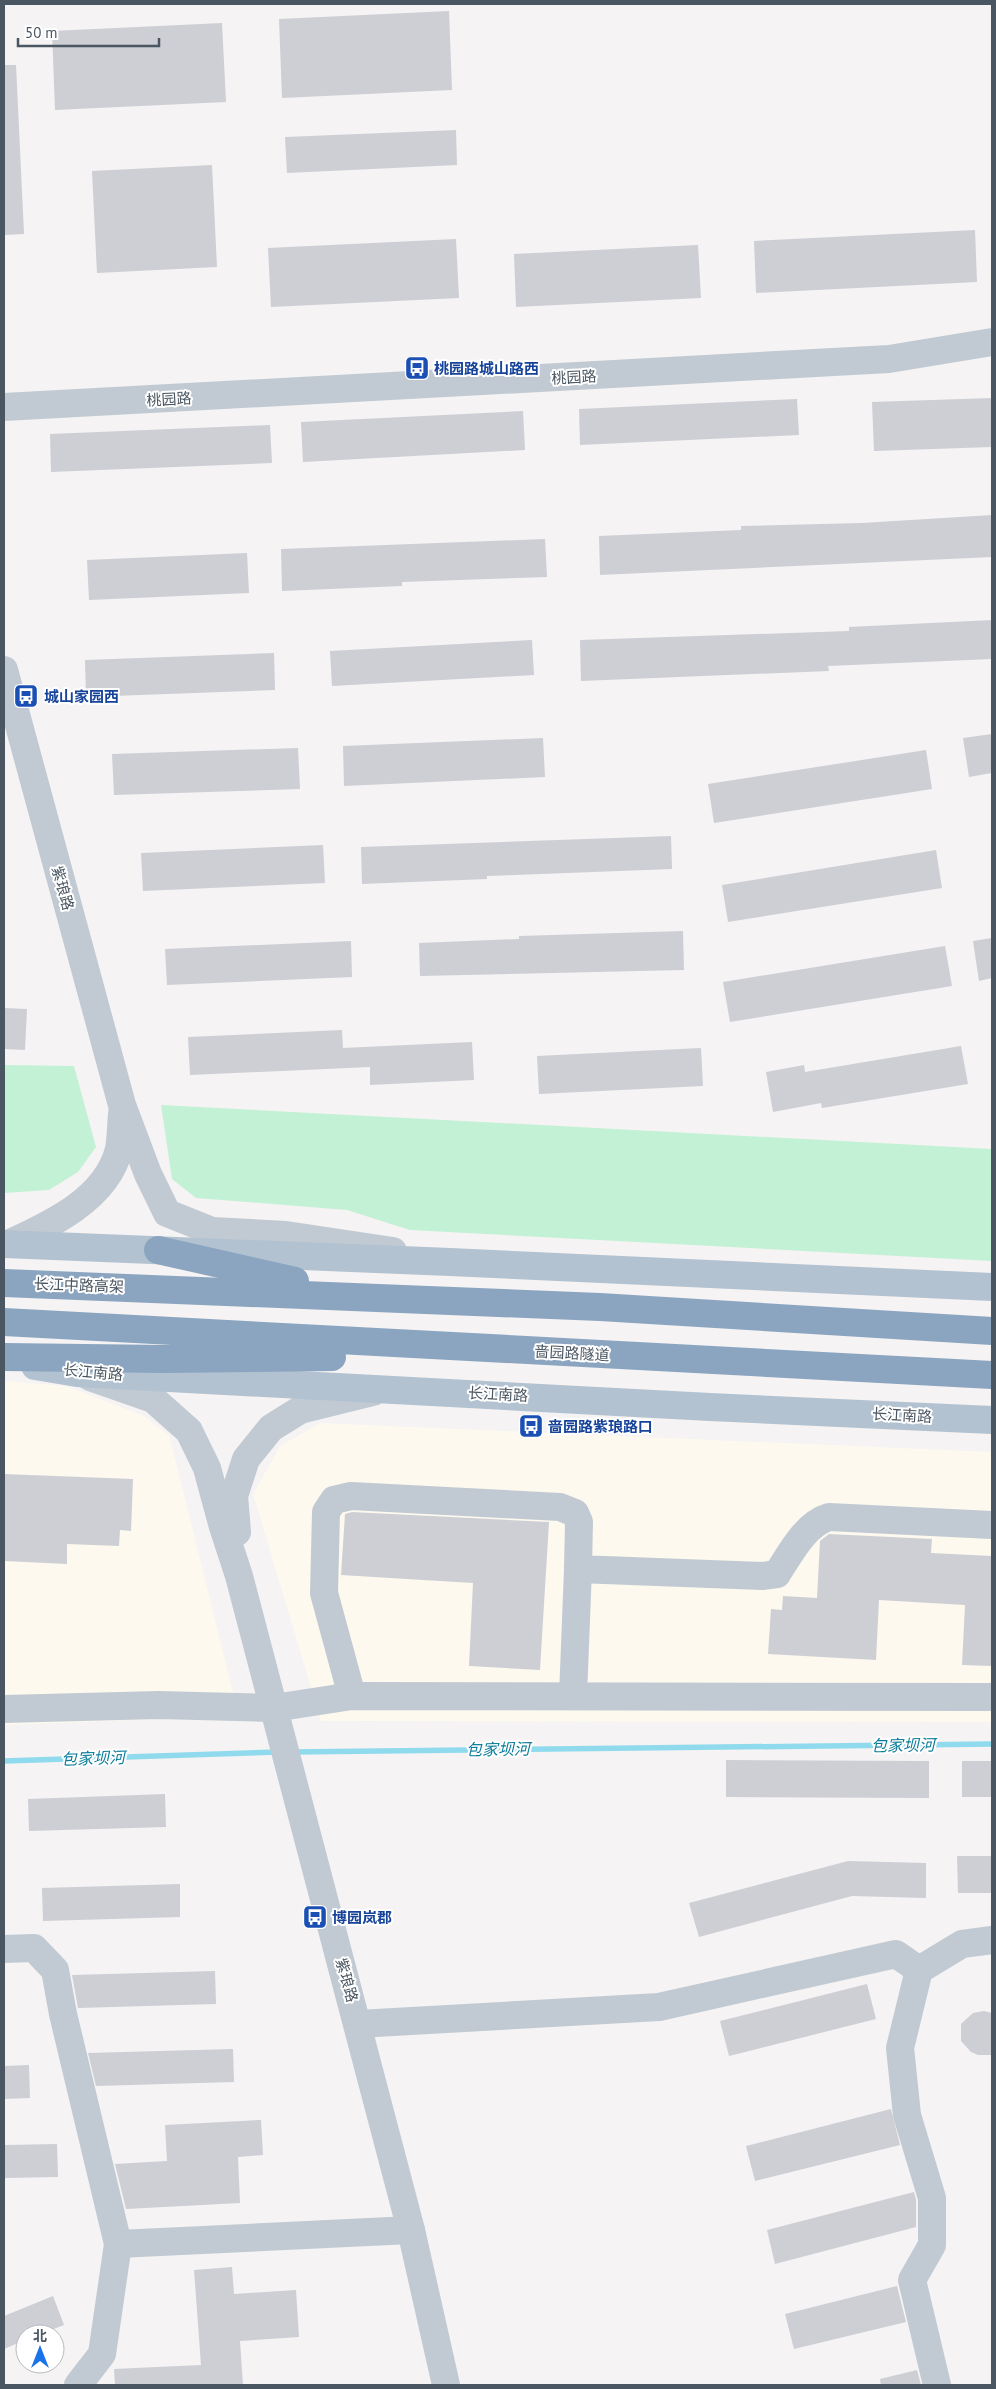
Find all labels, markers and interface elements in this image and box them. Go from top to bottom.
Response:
scale bar [18,15,159,47]
text: 50 m [25,23,58,42]
bus stop icon: 桃园路城山路西 [404,355,430,381]
place label: 桃园路城山路西 [434,359,539,378]
street label: 桃园路 [551,366,597,388]
street label: 桃园路 [146,388,192,410]
bus stop icon: 城山家园西 [13,683,39,709]
place label: 城山家园西 [44,687,119,706]
street label: 紫琅路 [48,864,78,912]
street label: 长江中路高架 [34,1274,124,1296]
street label: 啬园路隧道 [534,1342,610,1364]
street label: 长江南路 [62,1360,124,1384]
street label: 长江南路 [468,1383,528,1405]
street label: 长江南路 [872,1404,932,1426]
bus stop icon: 啬园路紫琅路口 [518,1413,544,1439]
place label: 啬园路紫琅路口 [548,1417,653,1436]
water label: 包家坝河 [871,1734,938,1756]
water label: 包家坝河 [466,1738,533,1760]
water label: 包家坝河 [61,1747,128,1769]
bus stop icon: 博园岚郡 [302,1904,328,1930]
place label: 博园岚郡 [332,1908,392,1927]
street label: 紫琅路 [332,1956,362,2004]
north arrow [15,2324,65,2374]
text: 北 [33,2327,47,2345]

